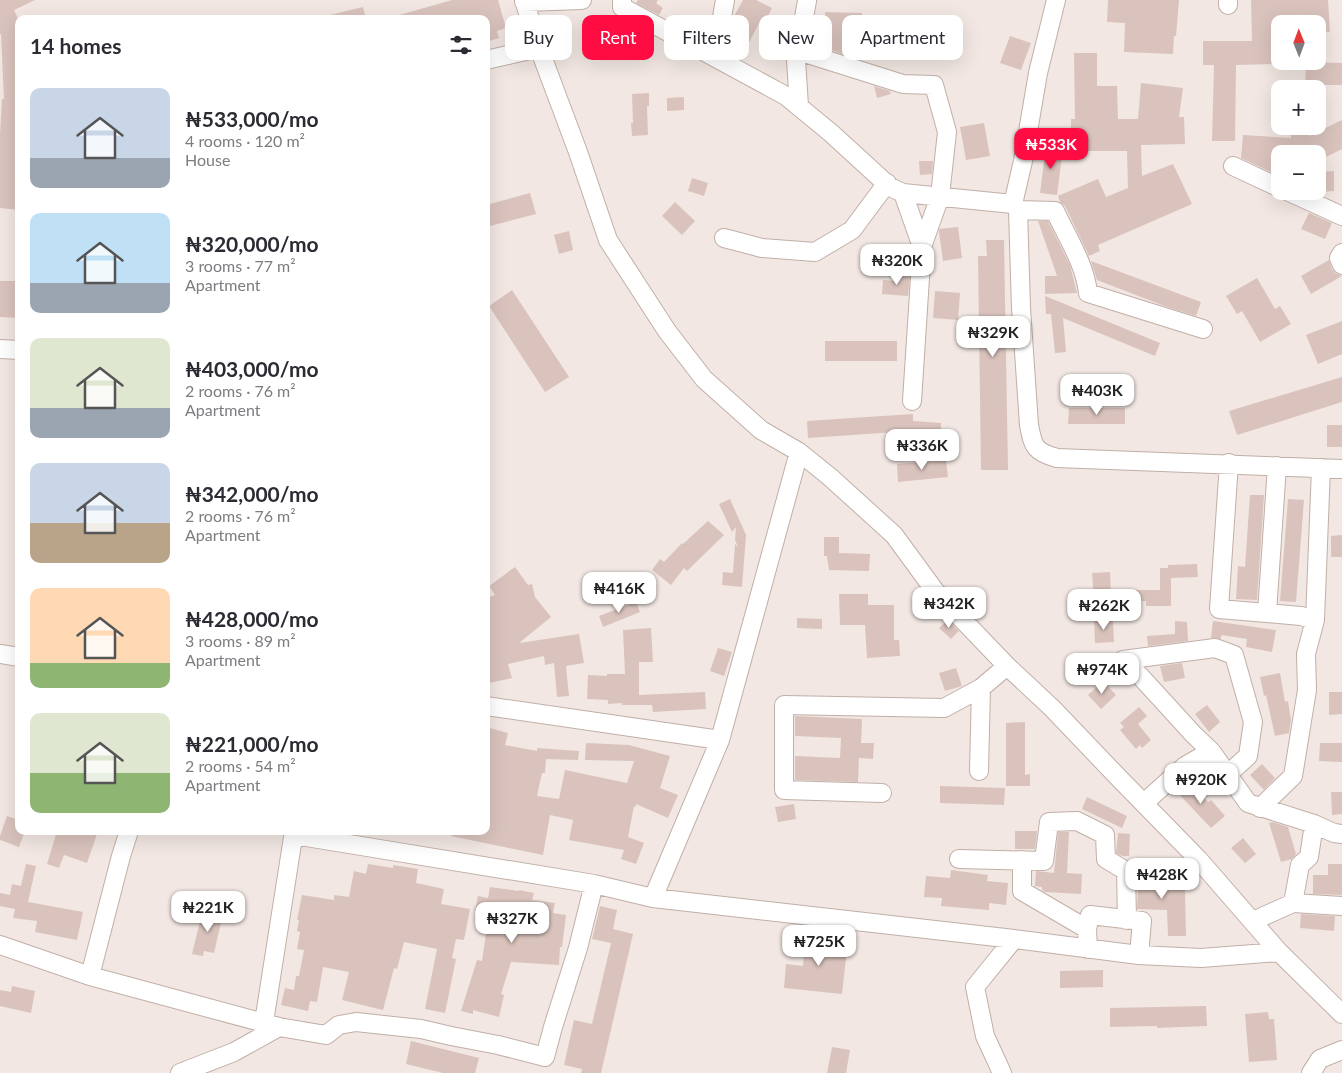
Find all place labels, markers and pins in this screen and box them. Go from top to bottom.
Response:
pin: ₦533K [1016,128,1086,170]
pin: ₦320K [862,244,932,286]
pin: ₦329K [958,316,1028,358]
pin: ₦403K [1062,374,1132,416]
pin: ₦336K [887,428,957,471]
pin: ₦416K [584,572,654,614]
pin: ₦342K [914,586,984,629]
pin: ₦262K [1069,588,1139,631]
pin: ₦974K [1067,652,1137,695]
pin: ₦920K [1166,762,1236,805]
pin: ₦428K [1127,858,1197,900]
pin: ₦221K [173,890,243,933]
pin: ₦327K [477,902,547,944]
pin: ₦725K [784,924,854,967]

